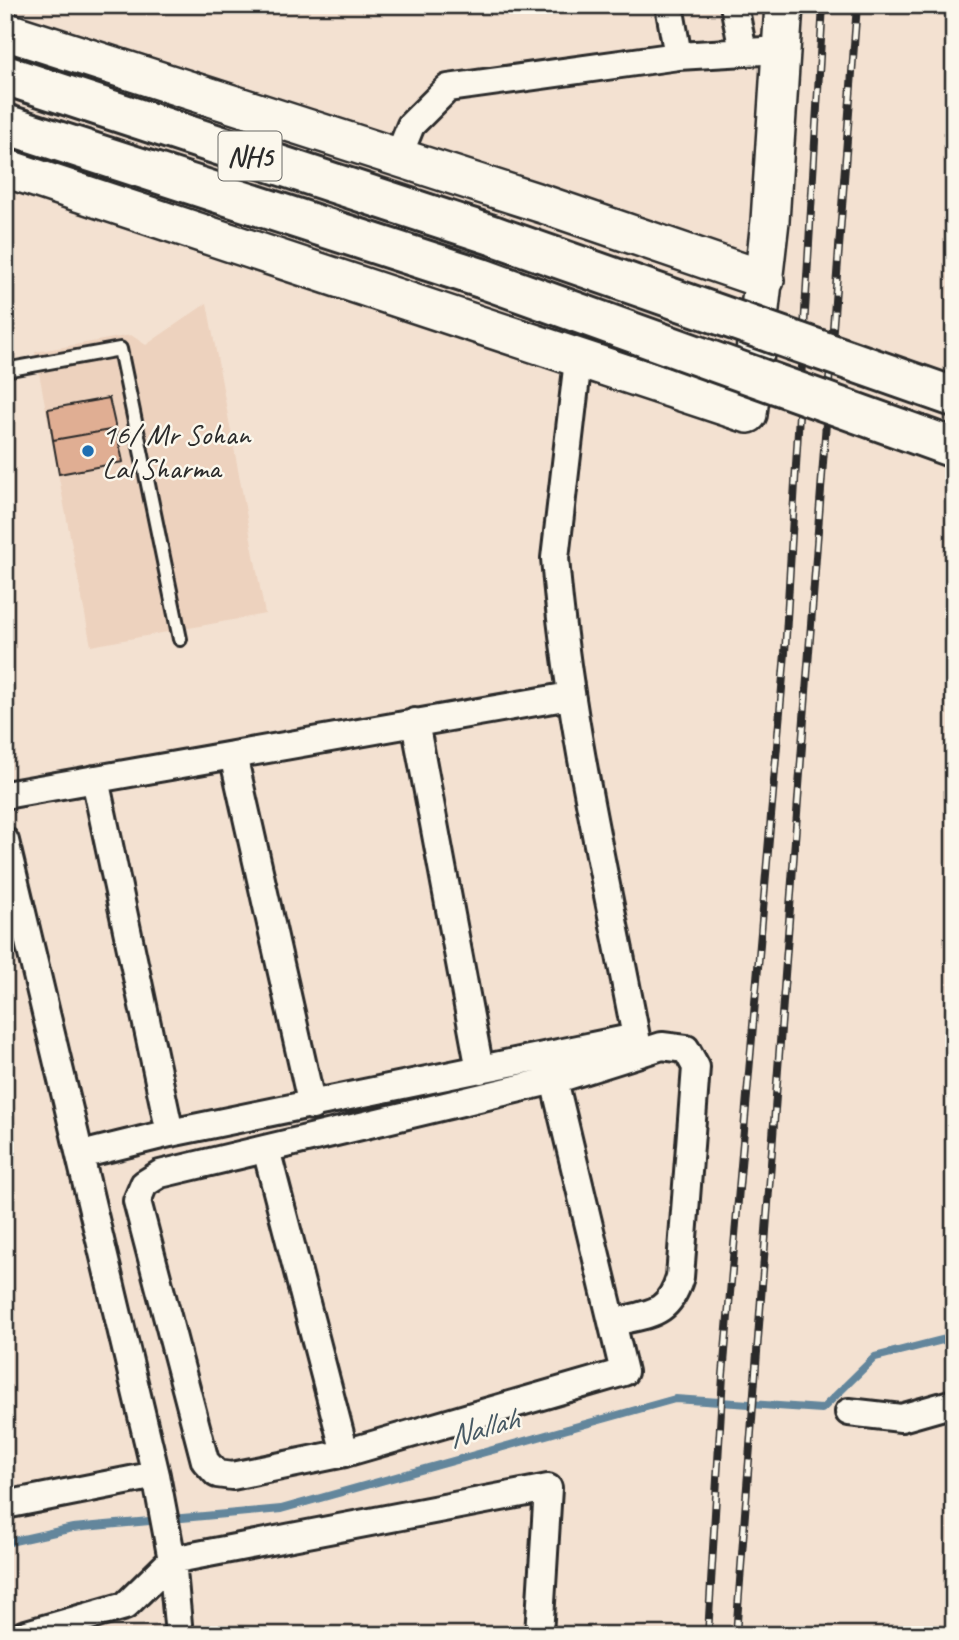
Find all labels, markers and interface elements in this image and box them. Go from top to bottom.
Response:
road number: NH5 [218,132,282,180]
place label: 16/ Mr Sohan Lal Sharma [102,415,252,487]
marker: 16/ Mr Sohan Lal Sharma [80,443,96,459]
water label: Nallah [443,1397,525,1457]

